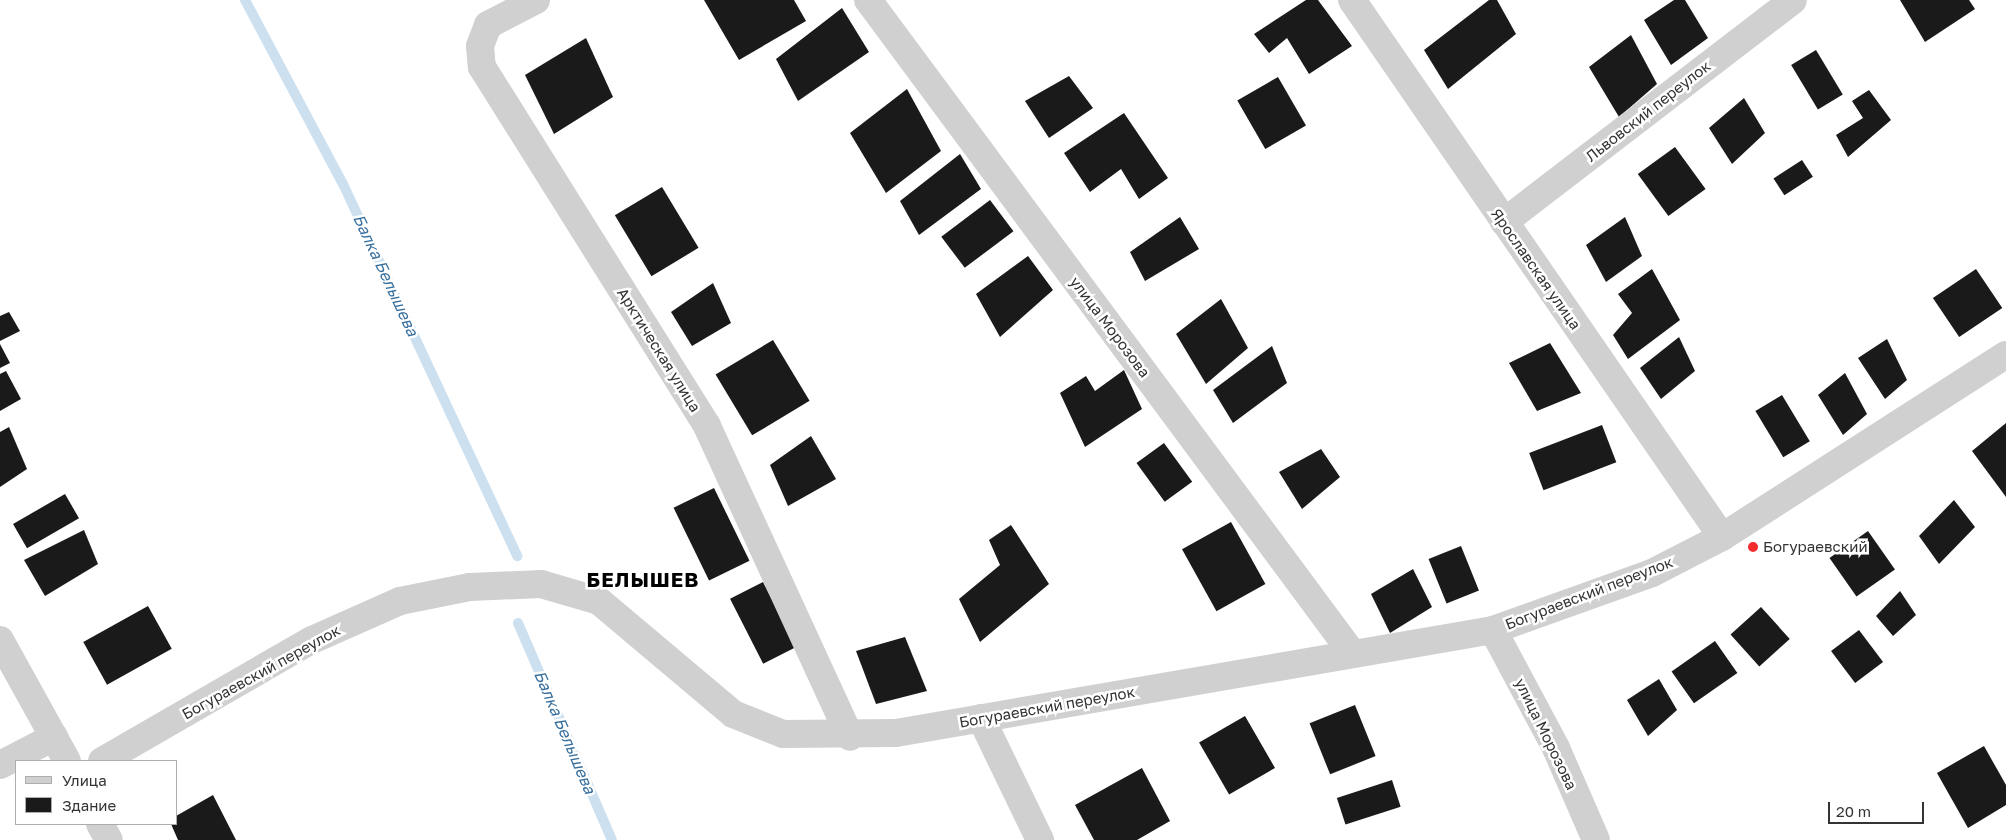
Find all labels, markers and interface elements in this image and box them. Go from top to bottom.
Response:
street label: Львовский переулок [1582,57,1714,165]
street label: Ярославская улица [1487,205,1585,333]
water label: Балка Белышева [349,211,423,339]
street label: улица Морозова [1066,273,1154,381]
street label: Арктическая улица [614,285,704,415]
place label: Богураевский [1763,538,1868,556]
marker: Богураевский [1747,541,1759,553]
street label: Богураевский переулок [1503,553,1675,633]
district label: БЕЛЫШЕВ [586,567,700,591]
street label: Богураевский переулок [179,621,343,723]
water label: Балка Белышева [530,667,600,797]
street label: улица Морозова [1511,675,1581,793]
street label: Богураевский переулок [958,683,1136,731]
legend [15,760,178,825]
text: Улица [62,771,107,789]
scale bar [1831,792,1927,824]
text: Здание [62,796,116,814]
text: 20 m [1836,802,1871,820]

